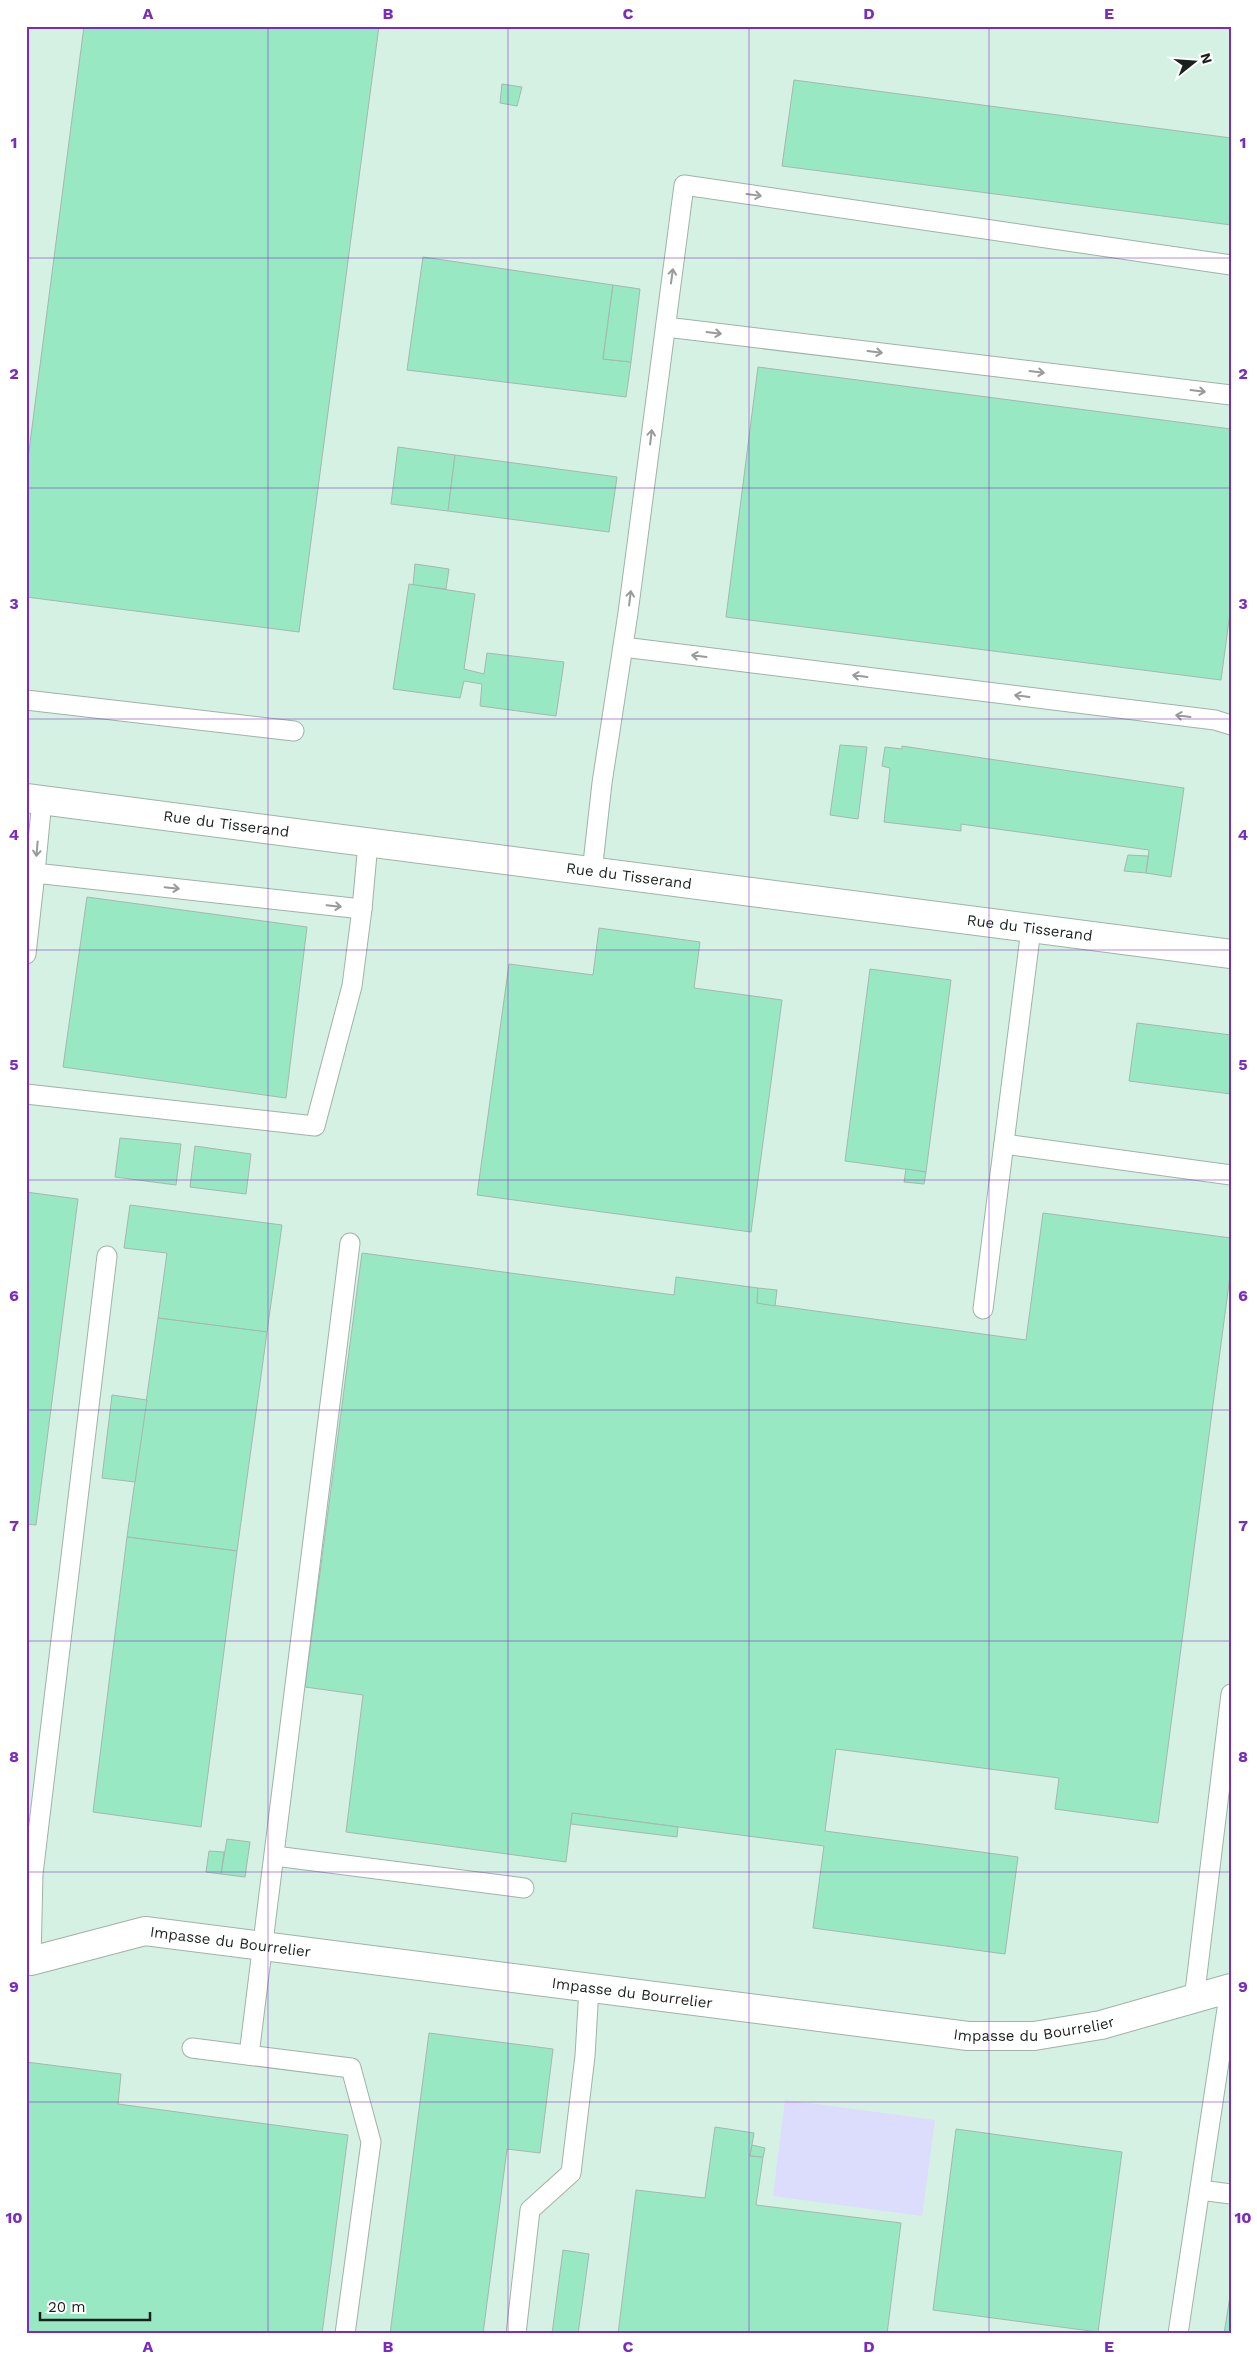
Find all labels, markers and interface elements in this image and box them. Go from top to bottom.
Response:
text: A [143,4,154,23]
text: B [383,4,394,23]
text: C [623,4,634,23]
text: D [863,4,875,23]
text: E [1104,4,1114,23]
north arrow [1170,38,1220,88]
text: N [1197,51,1216,65]
text: 1 [11,133,17,152]
text: 1 [1240,133,1246,152]
one-way arrow [746,190,762,200]
one-way arrow [667,268,677,284]
one-way arrow [706,328,722,338]
one-way arrow [867,347,883,357]
text: 2 [9,364,19,383]
text: 2 [1238,364,1248,383]
one-way arrow [1028,367,1044,377]
one-way arrow [1190,386,1206,396]
one-way arrow [646,430,656,446]
one-way arrow [625,591,635,607]
text: 3 [9,594,19,613]
text: 3 [1238,594,1248,613]
one-way arrow [692,651,708,661]
one-way arrow [853,671,869,681]
one-way arrow [1014,691,1030,701]
one-way arrow [1175,711,1191,721]
street label: Rue du Tisserand [162,807,290,841]
text: 4 [9,825,19,844]
text: 4 [1238,825,1248,844]
one-way arrow [32,841,42,857]
street label: Rue du Tisserand [565,859,693,893]
one-way arrow [164,883,180,893]
one-way arrow [326,901,342,911]
street label: Rue du Tisserand [966,911,1094,945]
text: 5 [9,1055,19,1074]
text: 5 [1238,1055,1248,1074]
text: 6 [9,1286,19,1305]
text: 6 [1238,1286,1248,1305]
text: 7 [9,1516,19,1535]
text: 7 [1238,1516,1248,1535]
text: 8 [9,1747,19,1766]
text: 8 [1238,1747,1248,1766]
street label: Impasse du Bourrelier [149,1923,312,1961]
street label: Impasse du Bourrelier [551,1974,714,2012]
text: 9 [9,1977,19,1996]
text: 9 [1238,1977,1248,1996]
street label: Impasse du Bourrelier [952,2013,1117,2045]
text: 10 [5,2208,23,2227]
text: 10 [1234,2208,1252,2227]
scale bar [40,2290,150,2322]
text: 20 m [48,2298,86,2316]
text: A [143,2337,154,2356]
text: B [383,2337,394,2356]
text: C [623,2337,634,2356]
text: D [863,2337,875,2356]
text: E [1104,2337,1114,2356]

